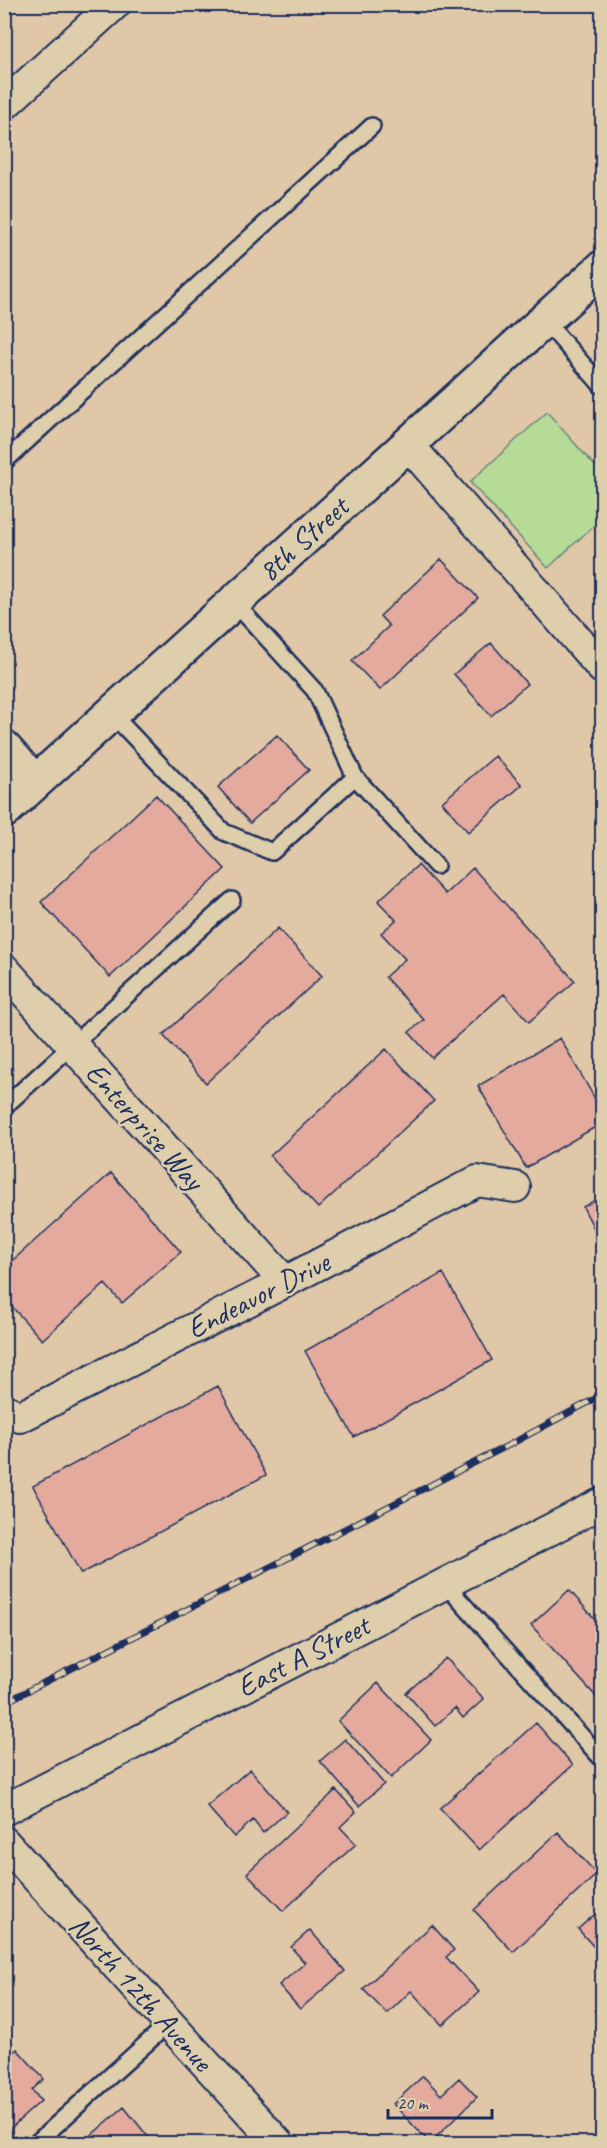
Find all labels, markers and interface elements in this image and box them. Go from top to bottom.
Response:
street label: 8th Street [250,486,359,590]
street label: Enterprise Way [78,1054,214,1200]
street label: Endeavor Drive [180,1242,338,1347]
street label: East A Street [230,1605,378,1705]
street label: North 12th Avenue [61,1907,223,2081]
scale bar [388,2082,492,2120]
text: 20 m [397,2092,430,2114]

